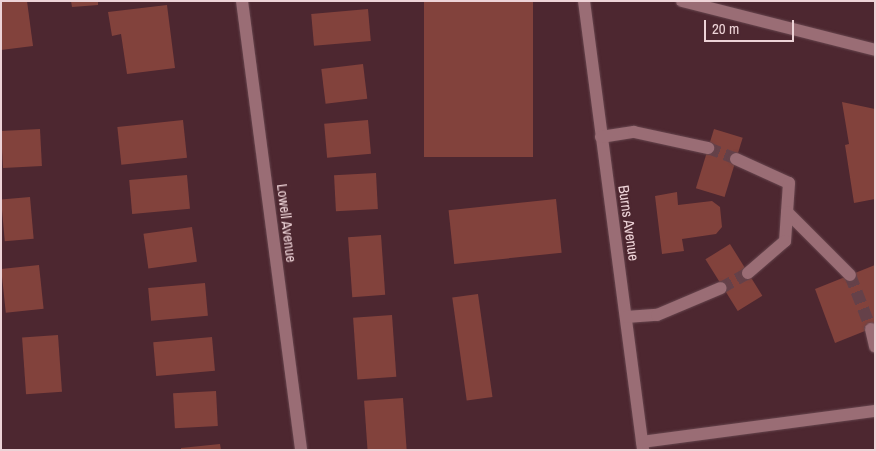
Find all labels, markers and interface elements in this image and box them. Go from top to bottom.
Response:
scale bar [706,10,796,42]
text: 20 m [712,18,739,39]
street label: Lowell Avenue [273,182,301,264]
street label: Burns Avenue [615,184,643,262]

